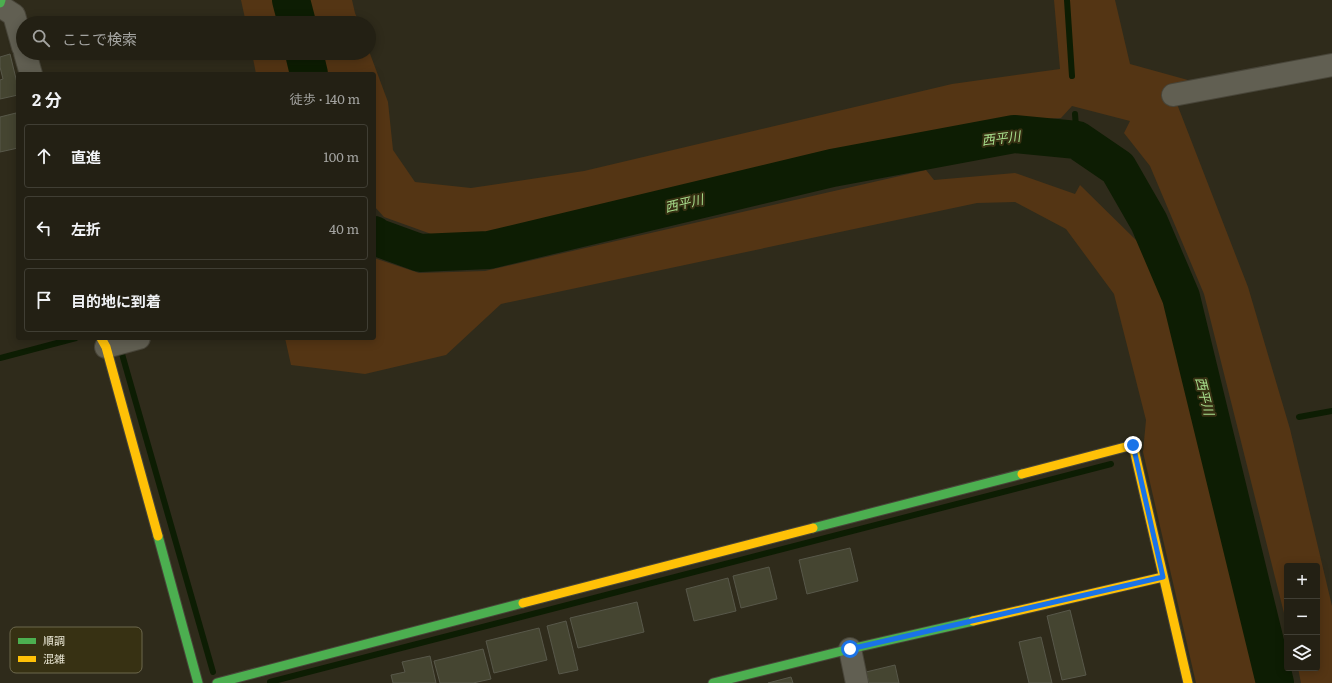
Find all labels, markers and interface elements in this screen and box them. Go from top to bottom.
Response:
search box [16,16,376,60]
icon: search [30,27,52,49]
text: ここで検索 [62,27,137,50]
text: 2 分 [32,86,62,111]
text: 徒歩 · 140 m [290,89,360,108]
water label: 西平川 [980,125,1023,149]
icon: ahead [33,145,55,167]
text: 直進 [71,145,101,168]
text: 100 m [323,147,359,166]
water label: 西平川 [663,188,707,216]
icon: left [33,217,55,239]
text: 左折 [71,217,101,240]
text: 40 m [329,219,359,238]
icon: arrive [33,289,55,311]
text: 目的地に到着 [71,289,161,312]
water label: 西平川 [1192,375,1220,419]
route end [1124,436,1142,454]
map controls [1284,563,1320,671]
button: + [1284,563,1320,599]
button: − [1284,599,1320,635]
legend [10,627,142,673]
text: 順調 [43,632,65,648]
button: layers [1284,635,1320,671]
route start [841,640,859,658]
text: 混雑 [43,650,65,666]

